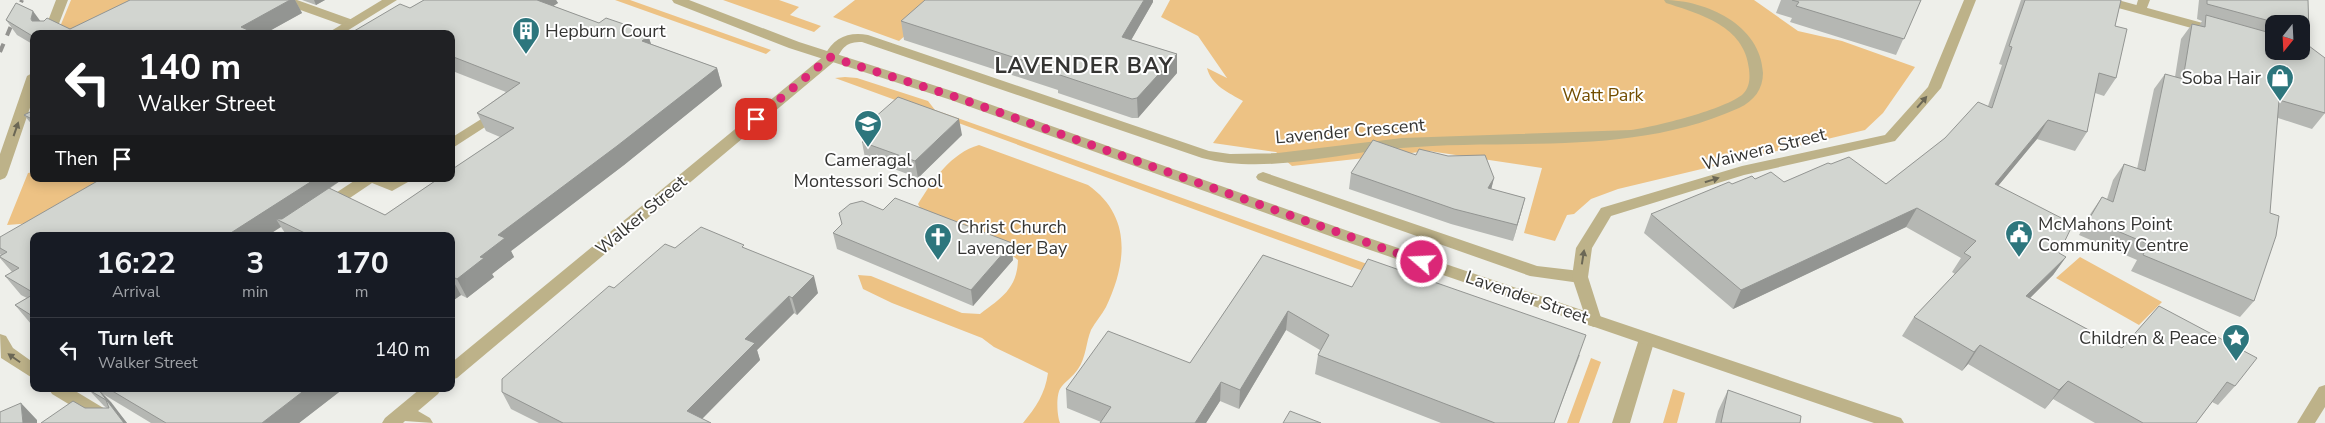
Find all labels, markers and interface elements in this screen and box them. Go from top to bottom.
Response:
north arrow [2265,15,2310,60]
map controls [2265,15,2310,60]
building icon: Hepburn Court [511,16,541,55]
place label: Hepburn Court [545,19,666,43]
text: 140 m [138,44,241,91]
icon: left [55,50,120,115]
district label: LAVENDER BAY [995,51,1174,81]
shop icon: Soba Hair [2265,63,2295,102]
place label: Soba Hair [2181,66,2262,90]
park label: Watt Park [1562,83,1645,107]
text: Walker Street [138,89,275,119]
one-way arrow [1916,95,1927,108]
pin [735,98,777,140]
icon: arrive [742,105,770,133]
school or university icon: Cameragal Montessori School [853,109,883,148]
street label: Lavender Crescent [1274,112,1427,150]
one-way arrow [13,121,20,136]
street label: Waiwera Street [1700,122,1829,176]
icon: arrive [108,145,136,173]
text: Then [55,146,98,172]
place label: Cameragal Montessori School [794,148,943,193]
street label: Walker Street [590,169,692,260]
one-way arrow [1705,176,1720,184]
place label: McMahons Point Community Centre [2038,212,2189,257]
place label: Christ Church Lavender Bay [957,215,1068,260]
public building icon: McMahons Point Community Centre [2004,219,2034,258]
church icon: Christ Church Lavender Bay [923,222,953,261]
position arrow [1395,235,1447,287]
text: 16:22 [96,243,176,284]
text: 3 [246,243,264,284]
text: 170 [335,243,389,284]
one-way arrow [1579,249,1587,265]
street label: Lavender Street [1462,265,1592,329]
text: Arrival [112,281,160,303]
text: min [242,281,268,303]
text: m [355,281,369,303]
place icon: Children & Peace [2221,323,2251,362]
text: Turn left [98,326,173,352]
place label: Children & Peace [2079,326,2217,350]
icon: left [55,336,83,364]
text: 140 m [375,337,430,363]
text: Walker Street [98,352,198,374]
one-way arrow [8,353,21,363]

